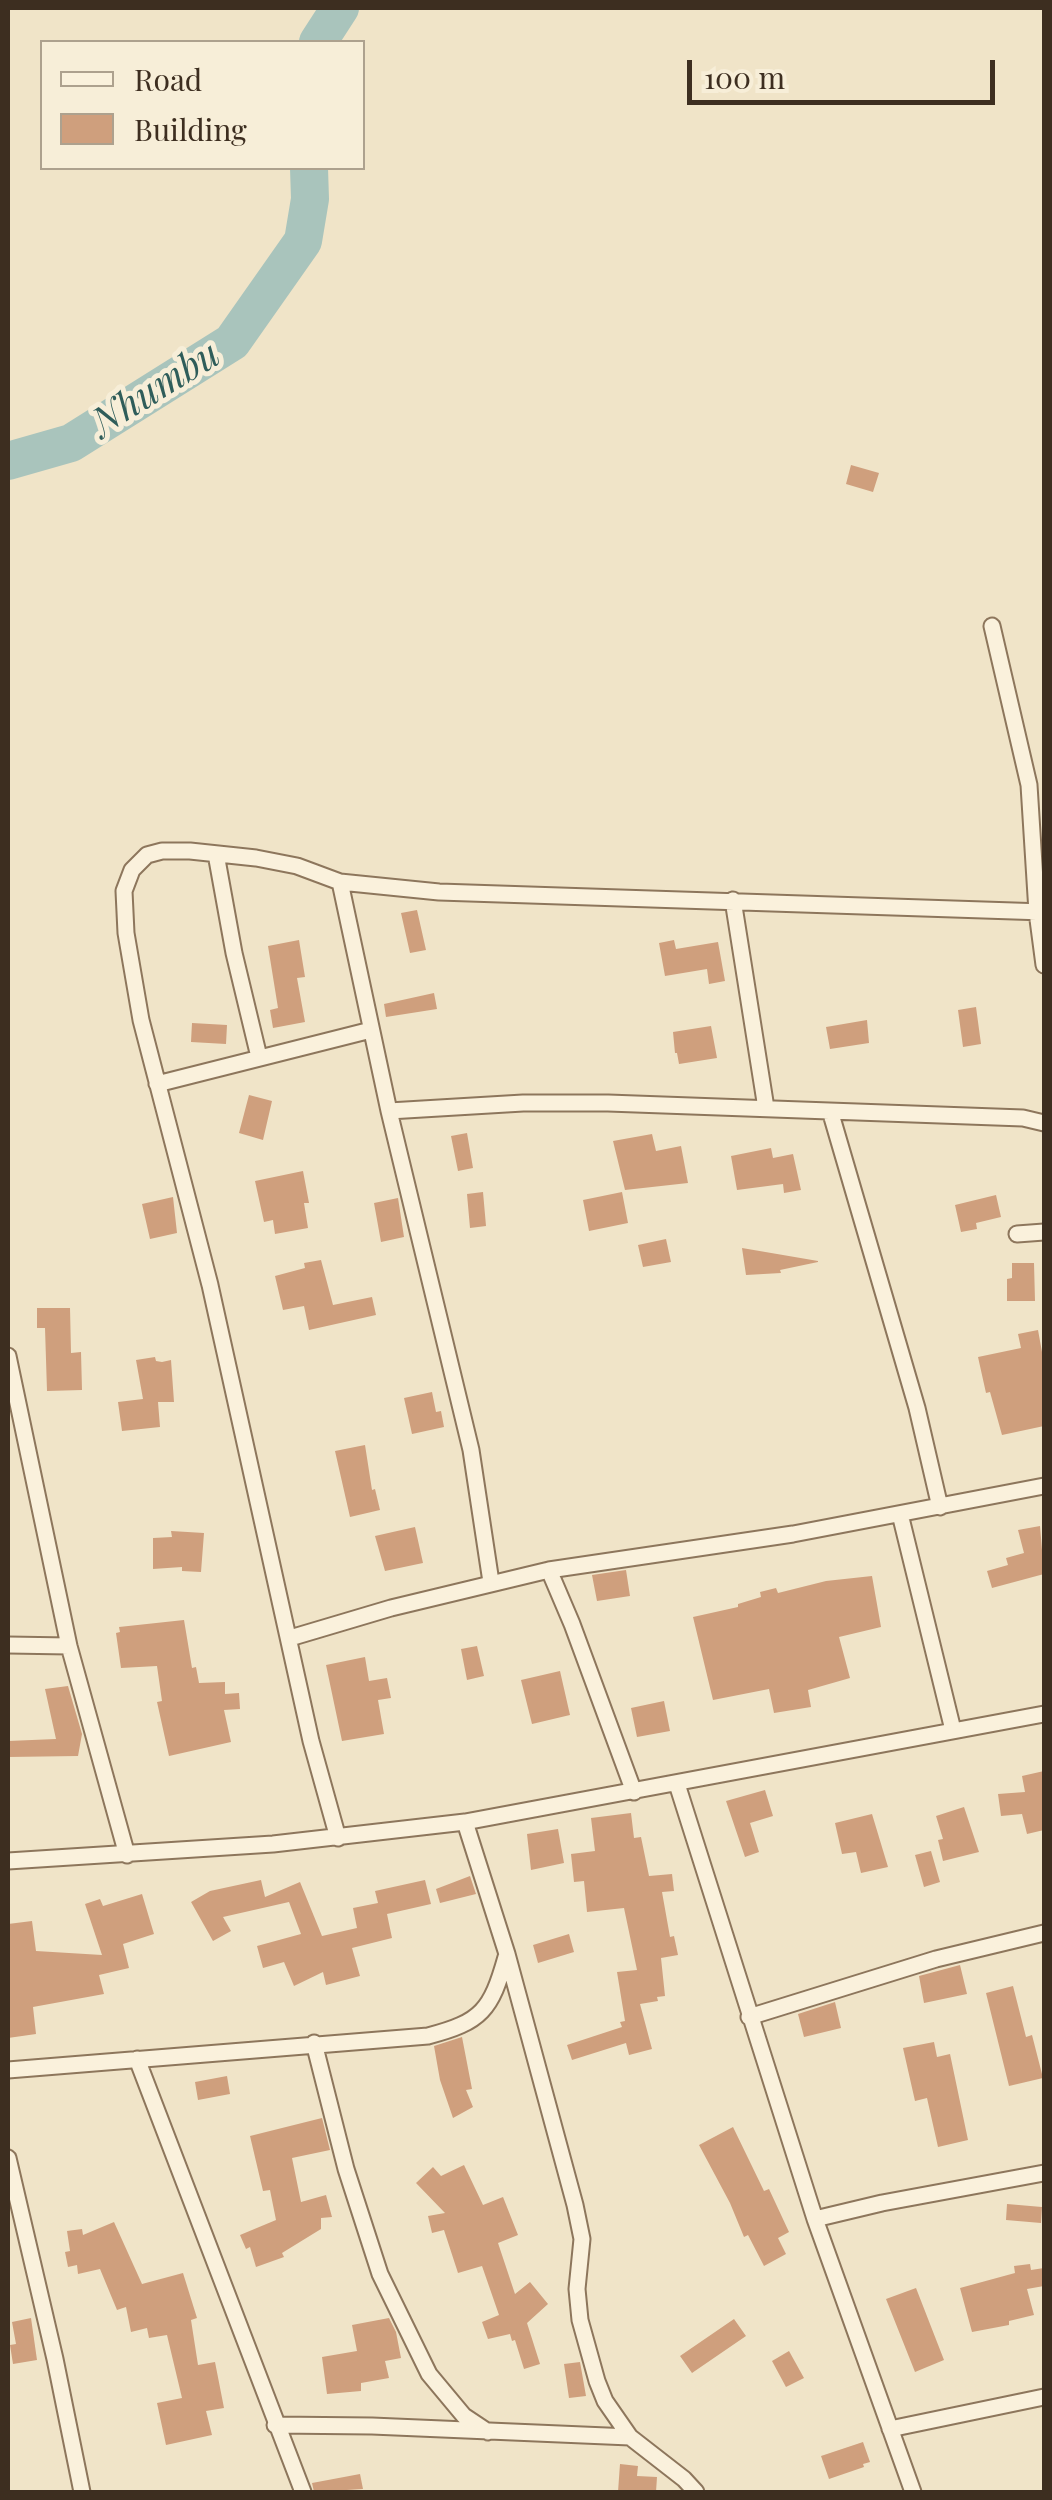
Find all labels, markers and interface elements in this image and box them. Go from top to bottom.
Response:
legend [40,40,365,170]
scale bar [692,40,1000,102]
text: 100 m [704,57,785,97]
text: Road [134,59,202,99]
text: Building [134,109,247,149]
water label: Nhumbu [83,332,229,446]

